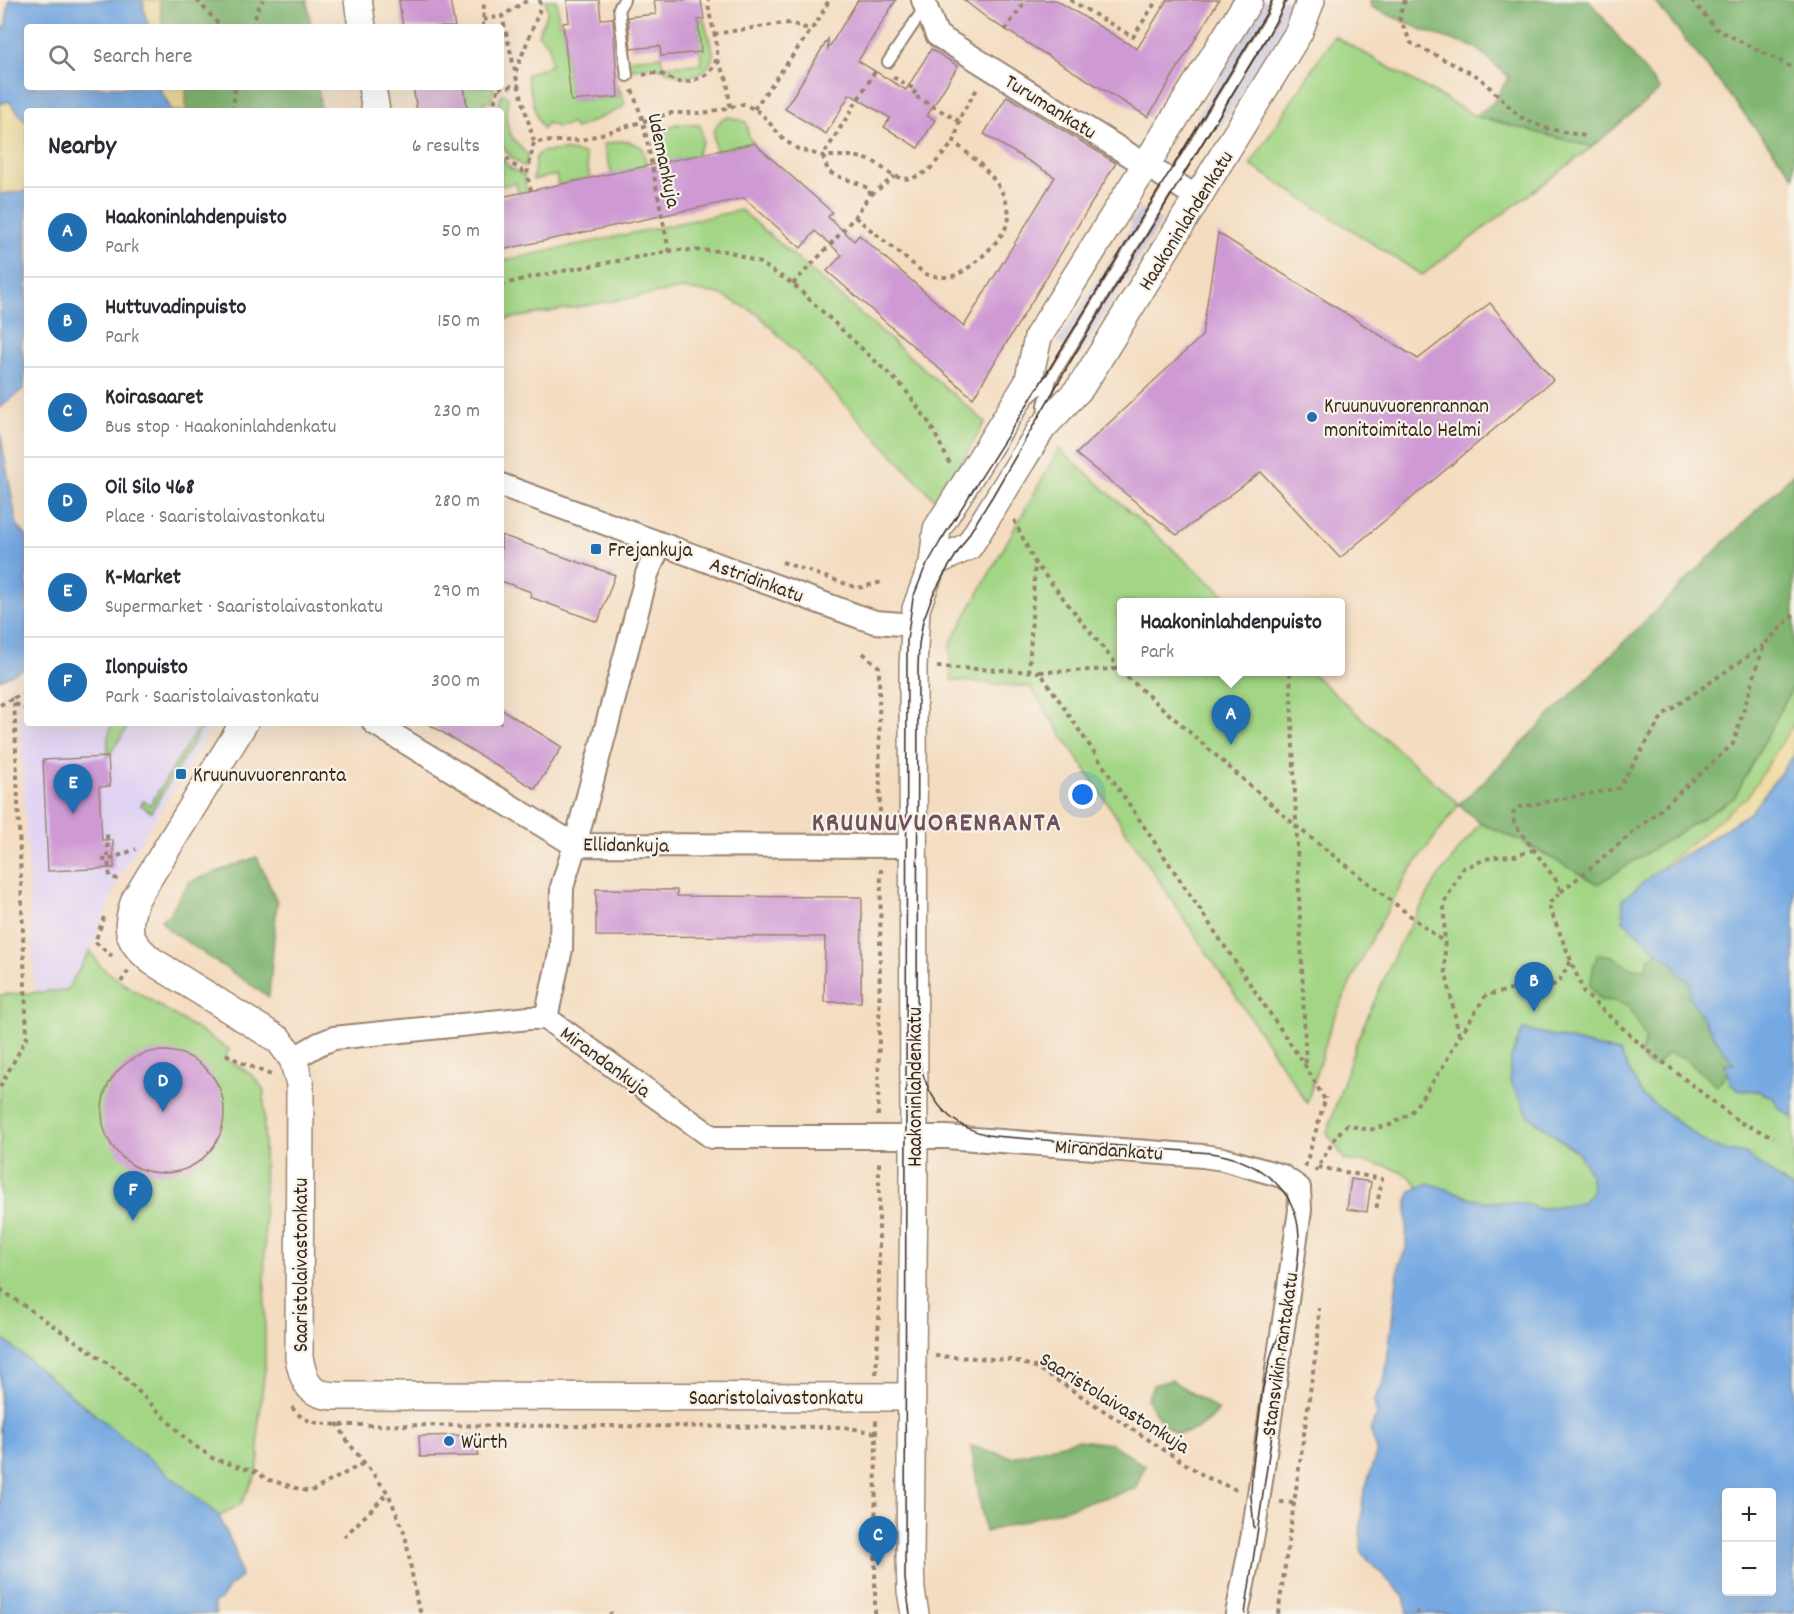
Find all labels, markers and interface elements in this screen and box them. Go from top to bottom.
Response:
search box [24,24,504,90]
icon: search [45,41,78,74]
text: Search here [93,42,192,73]
street label: Turumankatu [998,68,1101,149]
street label: Udemankuja [637,110,687,212]
text: Nearby [48,129,116,166]
text: 6 results [412,133,480,161]
street label: Haakoninlahdenkatu [1132,146,1243,297]
text: Haakoninlahdenpuisto [105,203,287,234]
text: A [62,218,73,246]
text: 50 m [442,218,480,246]
text: Park [105,234,139,262]
text: Huttuvadinpuisto [105,293,246,324]
text: B [63,308,72,336]
text: 150 m [437,308,480,336]
text: Park [105,324,139,352]
text: Koirasaaret [105,383,203,414]
place label: Kruunuvuorenrannan monitoimitalo Helmi [1324,393,1489,447]
text: C [63,398,72,426]
text: 230 m [433,398,480,426]
marker: Kruunuvuorenrannan monitoimitalo Helmi [1305,410,1319,424]
text: Bus stop · Haakoninlahdenkatu [105,414,336,442]
text: Oil Silo 468 [105,473,194,504]
text: D [62,488,73,516]
text: 280 m [434,488,480,516]
text: Place · Saaristolaivastonkatu [105,504,325,532]
place label: Frejankuja [608,537,694,567]
marker: Frejankuja [589,542,603,556]
street label: Astridinkatu [705,551,807,613]
text: K-Market [105,563,181,594]
text: E [63,578,72,606]
text: 290 m [433,578,480,606]
text: Supermarket · Saaristolaivastonkatu [105,594,383,622]
popup [1117,598,1345,676]
text: Haakoninlahdenpuisto [1140,608,1322,639]
text: Park [1140,639,1174,667]
text: Ilonpuisto [105,653,188,684]
text: F [63,668,72,696]
text: 300 m [431,668,480,696]
text: Park · Saaristolaivastonkatu [105,684,319,712]
pin: A [1212,696,1250,745]
place label: Kruunuvuorenranta [193,762,347,792]
pin: E [54,764,92,814]
marker: Kruunuvuorenranta [174,767,188,781]
your location [1068,780,1097,809]
district label: KRUUNUVUORENRANTA [812,805,1062,844]
street label: Ellidankuja [583,831,670,863]
pin: B [1514,962,1553,1012]
street label: Haakoninlahdenkatu [902,1007,932,1167]
street label: Mirandankuja [553,1020,657,1107]
pin: D [144,1062,182,1112]
street label: Mirandankatu [1054,1133,1164,1171]
pin: F [114,1172,152,1221]
street label: Saaristolaivastonkatu [288,1178,318,1352]
street label: Stansvikin rantakatu [1256,1271,1308,1438]
street label: Saaristolaivastonkuja [1032,1346,1195,1464]
street label: Saaristolaivastonkatu [689,1385,863,1415]
place label: Würth [461,1429,507,1459]
marker: Würth [442,1434,456,1448]
map controls [1722,1488,1776,1596]
button: + [1722,1488,1776,1542]
pin: C [858,1516,898,1566]
button: − [1722,1542,1776,1596]

